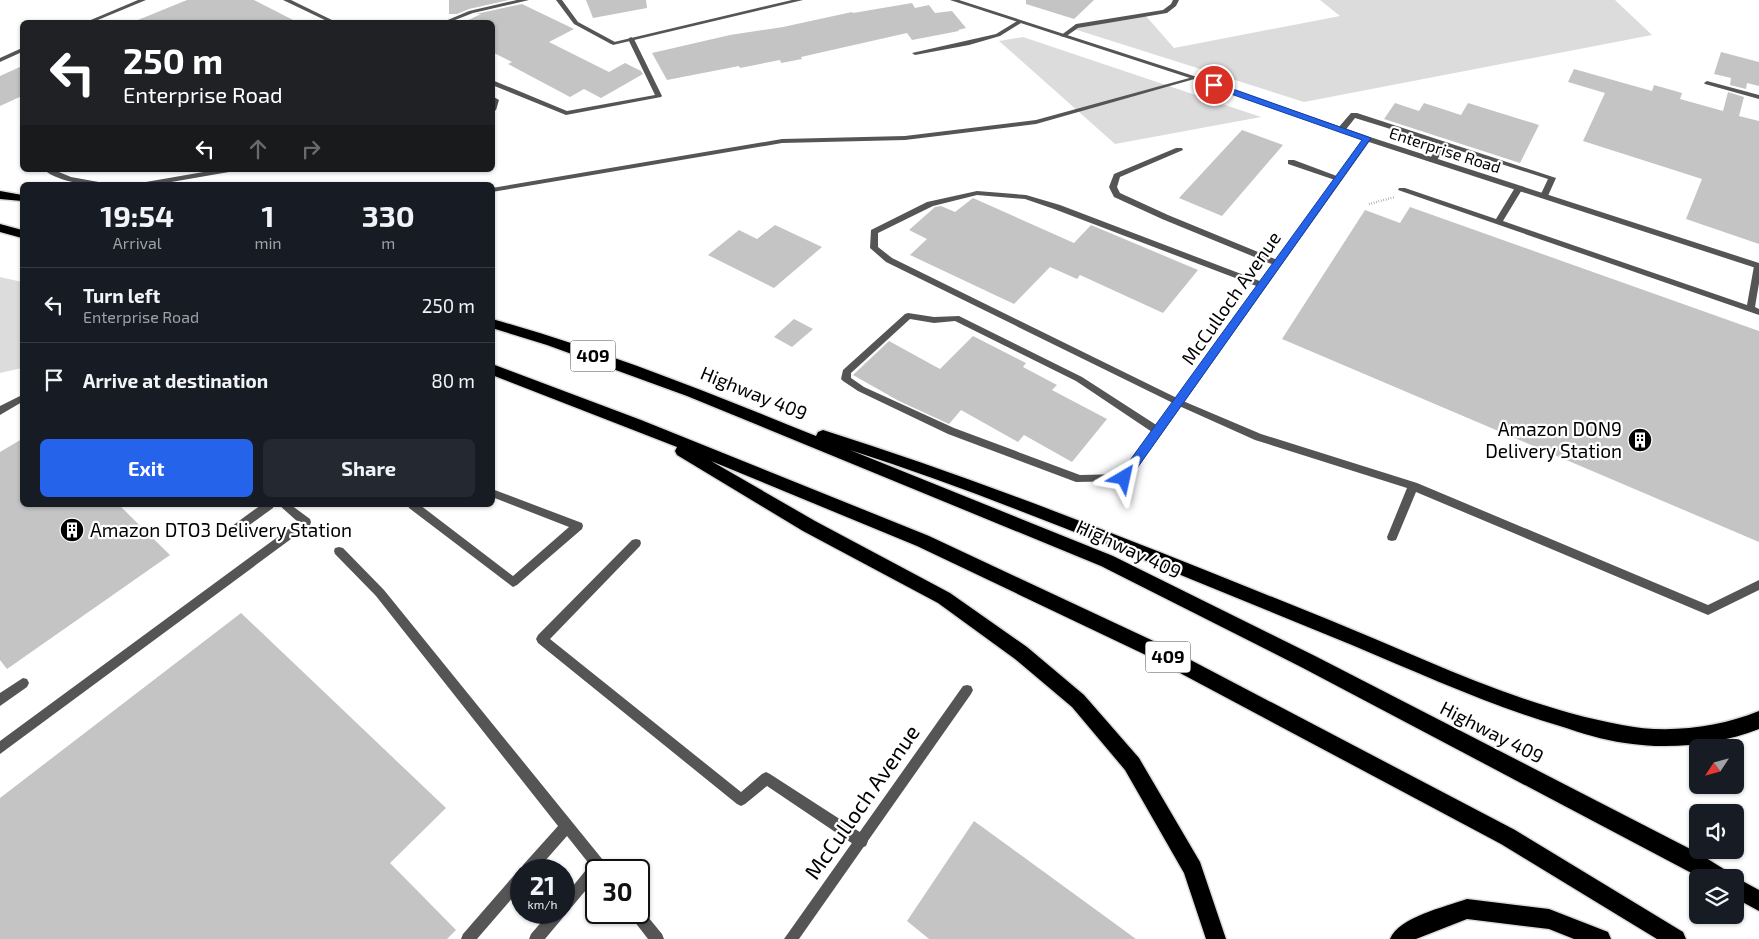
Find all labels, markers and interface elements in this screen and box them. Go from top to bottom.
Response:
text: 250 m [123,39,223,81]
icon: left [40,40,105,105]
pin [1193,64,1235,106]
icon: arrive [1200,71,1228,99]
text: Enterprise Road [123,81,283,107]
street label: Enterprise Road [1387,123,1503,177]
icon: left [191,135,219,163]
icon: ahead [244,135,272,163]
icon: right [297,135,325,163]
text: 19:54 [100,197,174,233]
text: 1 [262,197,275,233]
text: 330 [362,197,415,233]
street label: McCulloch Avenue [1176,227,1285,369]
text: Arrival [113,233,162,252]
text: min [254,233,282,252]
text: m [381,233,395,252]
text: Turn left [83,284,160,307]
icon: left [40,291,68,319]
text: 250 m [422,294,475,317]
text: Enterprise Road [83,307,199,326]
road number: 409 [570,341,616,372]
street label: Highway 409 [698,361,811,424]
icon: arrive [40,366,68,394]
text: Arrive at destination [83,369,268,392]
text: 80 m [431,369,475,392]
place label: Amazon DON9 Delivery Station [1485,417,1622,462]
building icon: Amazon DON9 Delivery Station [1627,427,1653,453]
button: Exit [40,439,253,497]
button: Share [263,439,475,497]
position arrow [1097,451,1149,503]
street label: Highway 409 [1073,514,1185,583]
building icon: Amazon DTO3 Delivery Station [59,517,85,543]
place label: Amazon DTO3 Delivery Station [90,518,352,541]
road number: 409 [1146,642,1190,672]
street label: Highway 409 [1437,696,1548,767]
street label: McCulloch Avenue [798,719,924,884]
north arrow [1689,739,1744,794]
map controls [1689,739,1744,924]
button: sound [1689,804,1744,859]
speed limit sign: 30 [585,859,650,924]
button: layers [1689,869,1744,924]
text: 21 [530,870,555,900]
text: km/h [528,897,557,911]

